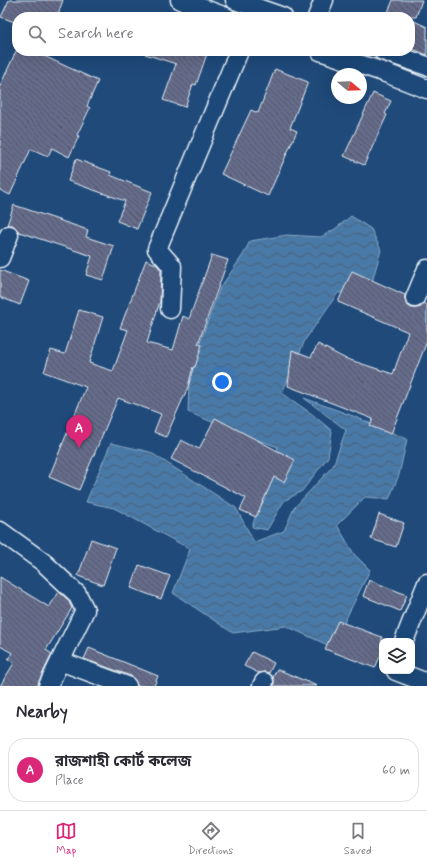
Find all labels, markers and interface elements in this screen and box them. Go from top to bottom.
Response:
search box [12,12,415,56]
icon: search [26,23,48,45]
text: Search here [58,24,134,44]
north arrow [331,68,367,104]
your location [212,372,232,392]
pin: A [66,415,92,448]
map controls [379,638,415,674]
button: layers [379,638,415,674]
text: Nearby [16,701,68,723]
text: রাজশাহী কোর্ট কলেজ [55,752,191,772]
text: A [26,762,34,779]
text: 60 m [382,762,410,779]
text: Place [55,772,84,789]
tab: Map [55,820,77,858]
tab: Directions [188,820,233,858]
tab: Saved [344,820,372,858]

